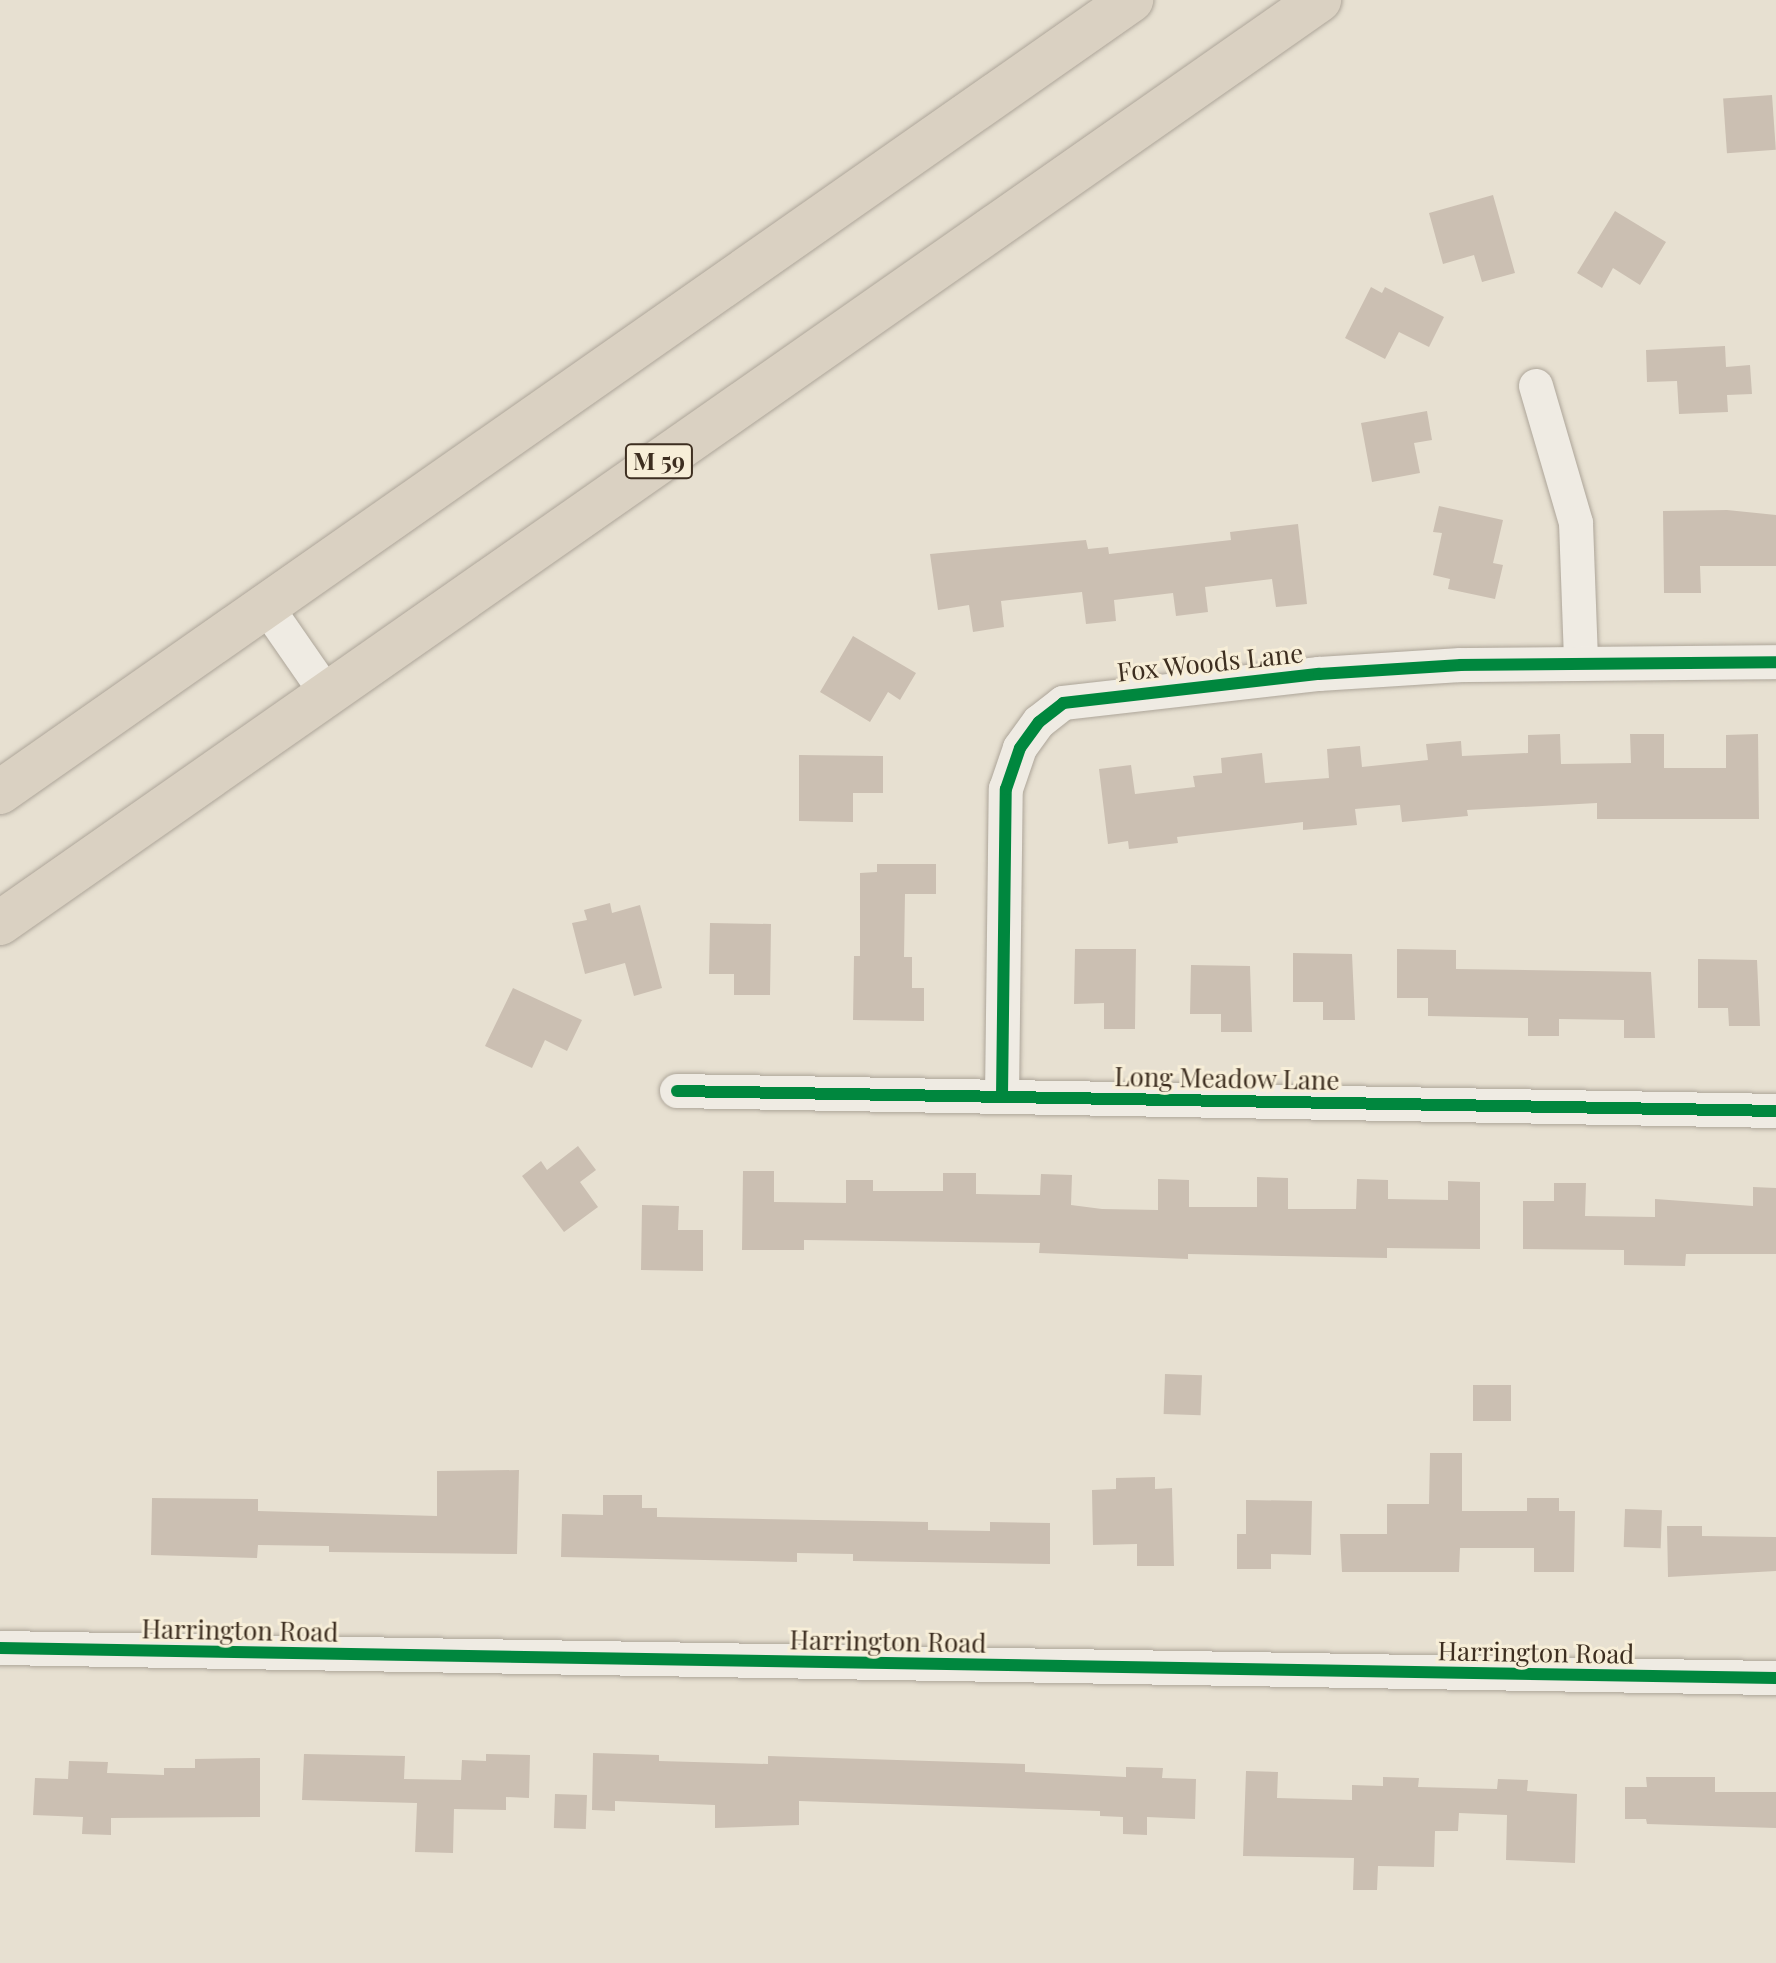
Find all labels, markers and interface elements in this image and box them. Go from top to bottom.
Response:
road number: M 59 [623,441,695,481]
street label: Fox Woods Lane [1115,637,1305,687]
street label: Long Meadow Lane [1114,1060,1340,1096]
street label: Harrington Road [141,1613,339,1647]
street label: Harrington Road [789,1624,987,1658]
street label: Harrington Road [1437,1635,1635,1669]

